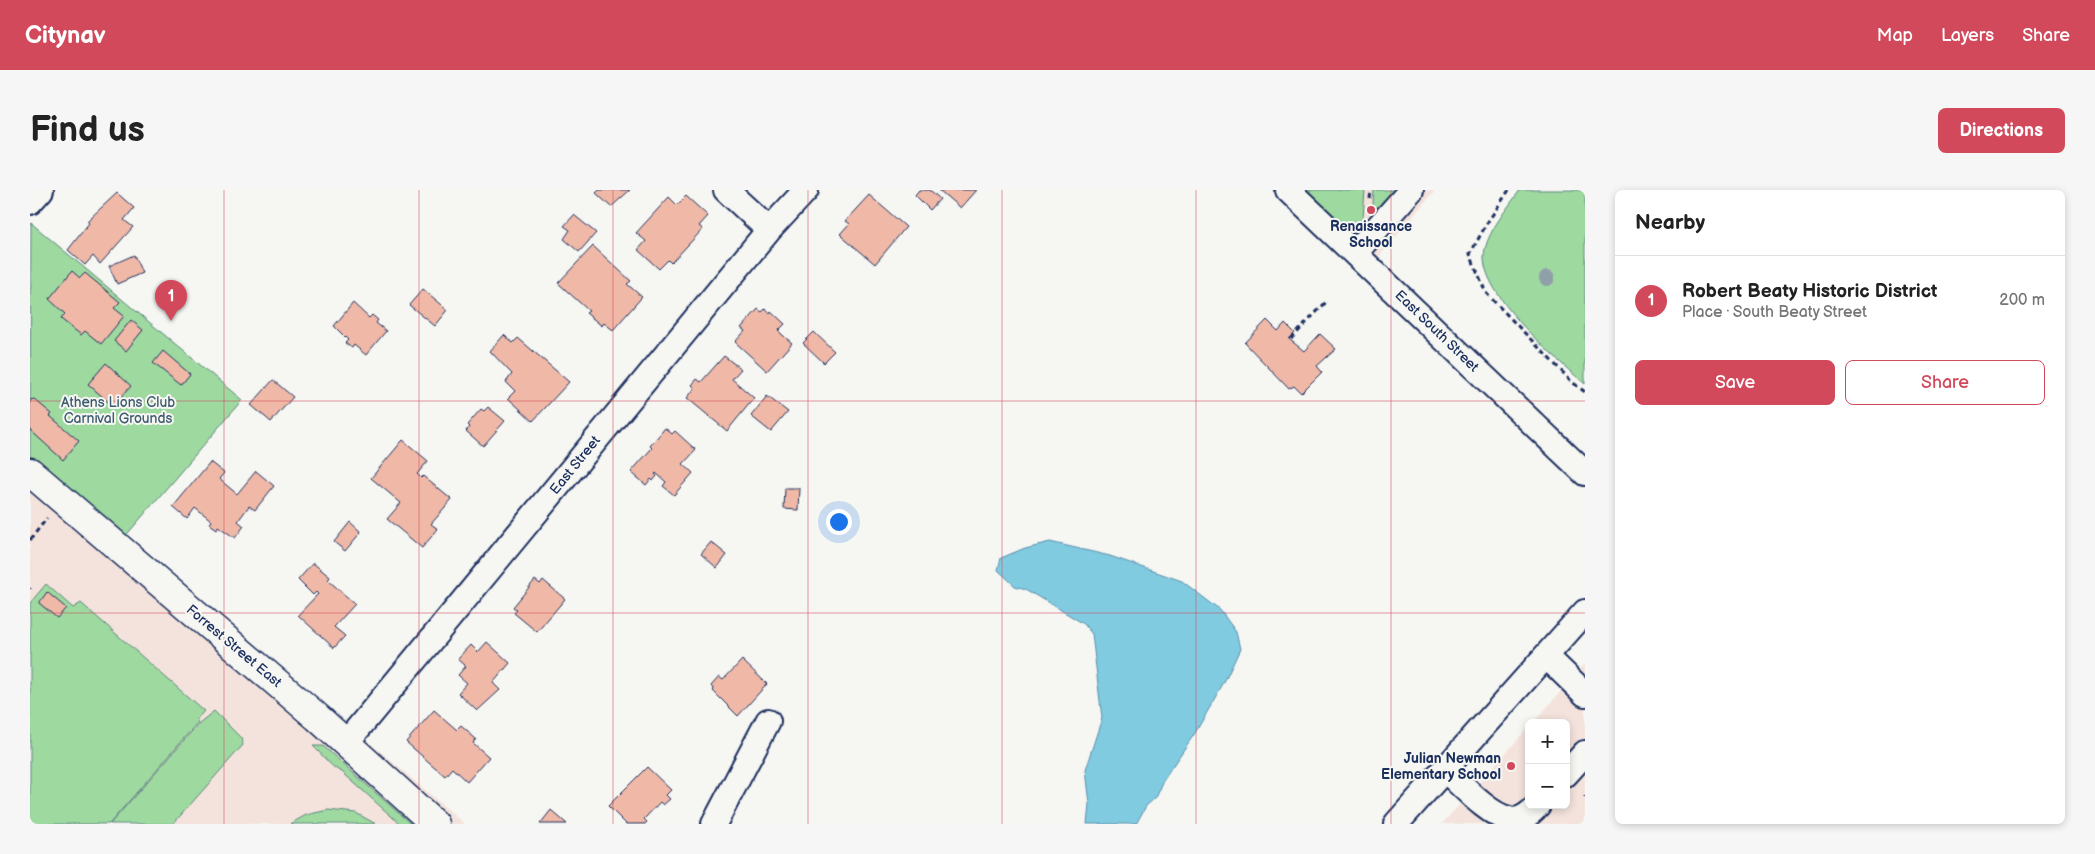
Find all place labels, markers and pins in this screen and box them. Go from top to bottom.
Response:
marker: Renaissance School [1365,204,1377,216]
place label: Renaissance School [1330,218,1412,251]
pin: 1 [155,280,187,321]
place label: Julian Newman Elementary School [1381,750,1501,783]
marker: Julian Newman Elementary School [1505,760,1517,772]

